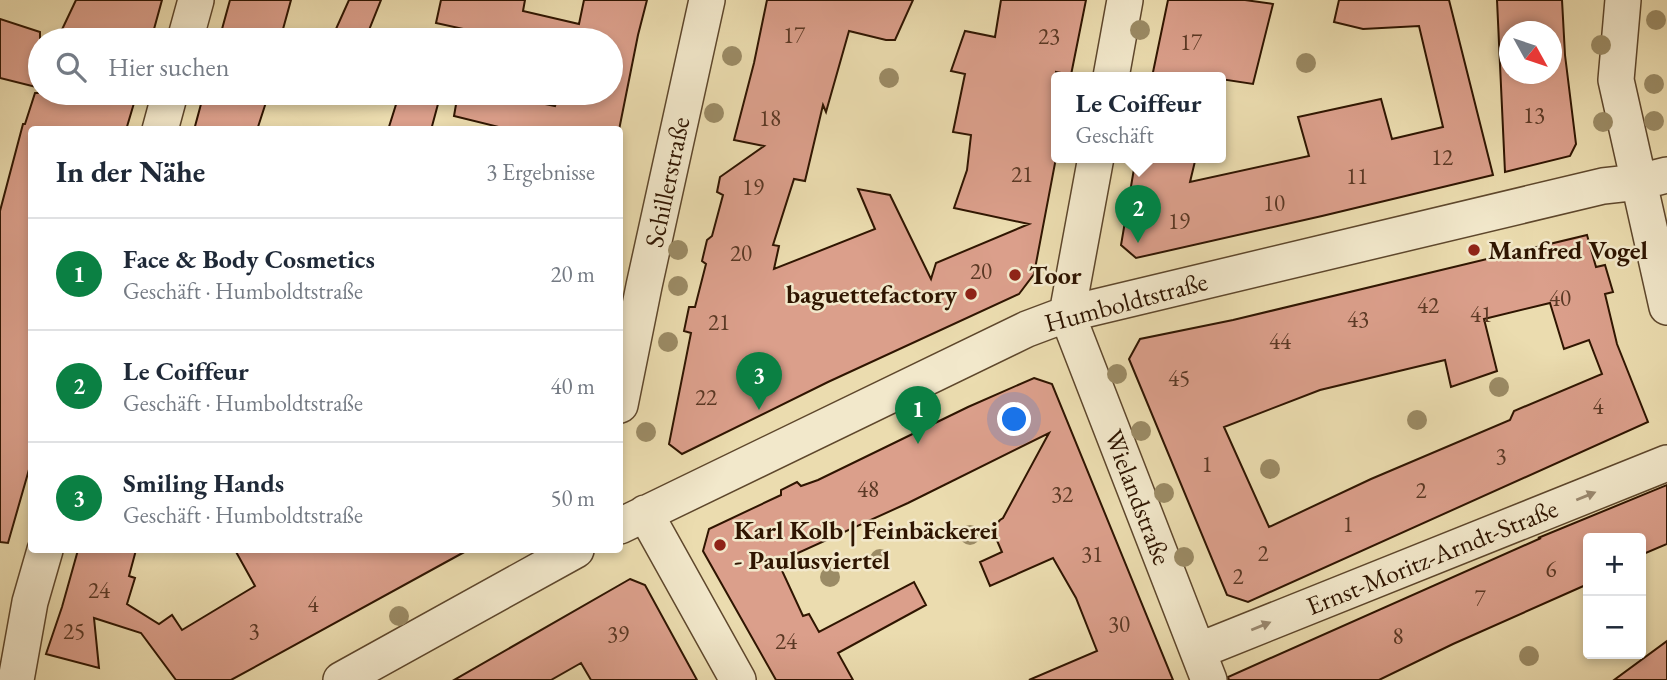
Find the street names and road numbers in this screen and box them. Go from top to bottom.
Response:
street label: Schillerstraße [637,114,697,250]
street label: Humboldtstraße [1041,264,1211,340]
street label: Wielandstraße [1097,425,1179,569]
street label: Ernst-Moritz-Arndt-Straße [1301,491,1563,623]

